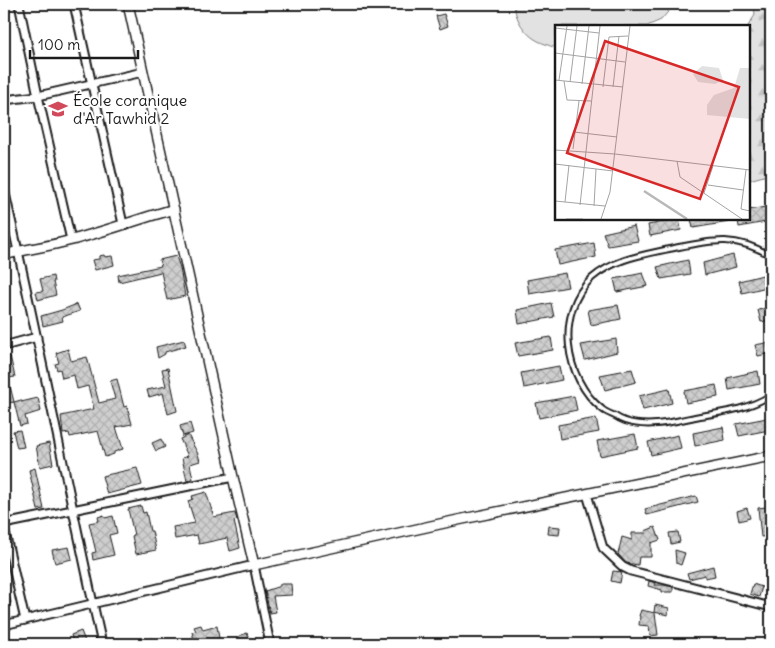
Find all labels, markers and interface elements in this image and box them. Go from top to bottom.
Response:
inset map [555,25,750,220]
scale bar [30,28,138,60]
text: 100 m [38,35,80,54]
place label: École coranique d'Ar Tawhid 2 [73,90,187,128]
school or university icon: École coranique d'Ar Tawhid 2 [47,98,69,120]

